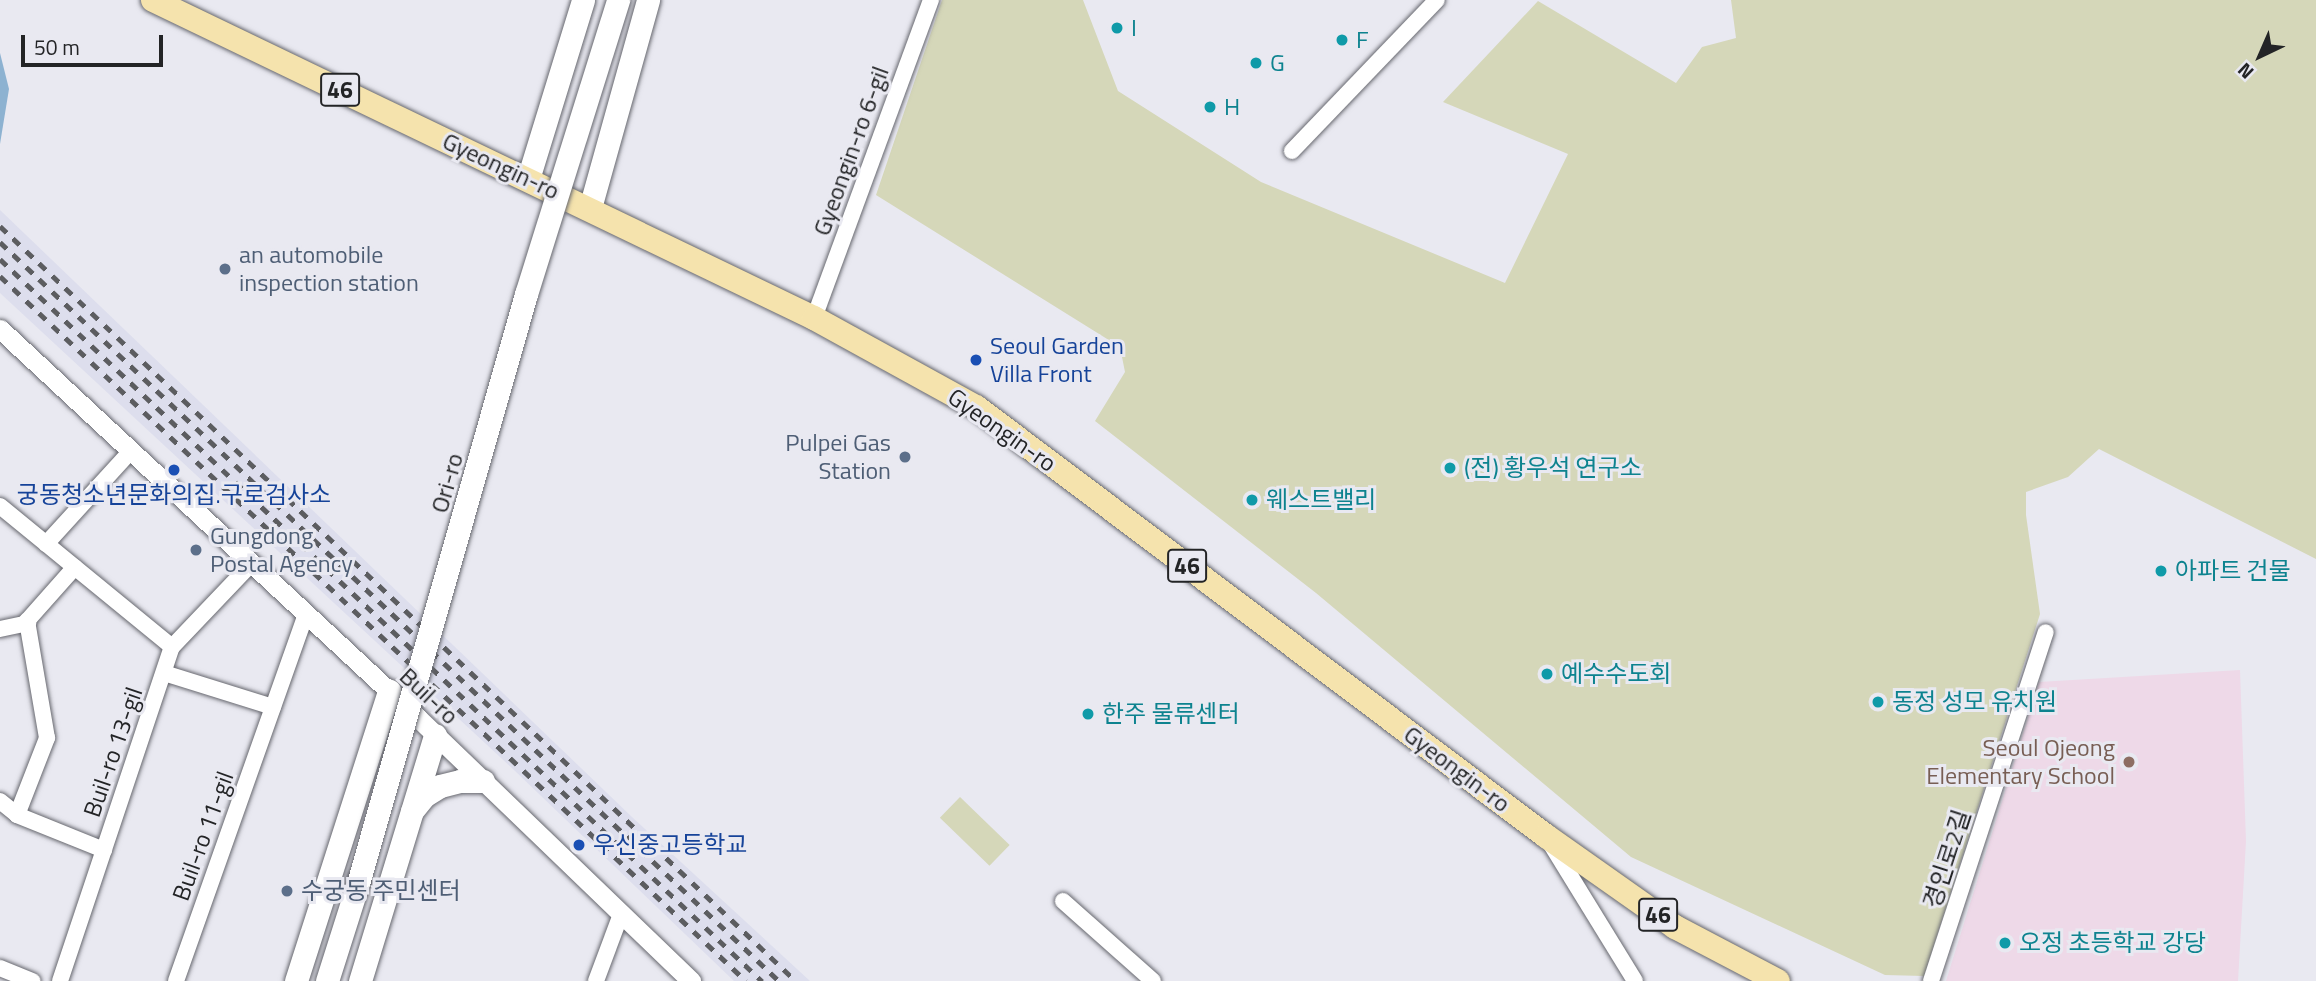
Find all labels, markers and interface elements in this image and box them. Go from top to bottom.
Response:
place label: I [1131,14,1137,42]
marker: I [1109,20,1125,36]
scale bar [24,21,166,65]
north arrow [2225,21,2295,91]
place label: F [1356,26,1369,54]
text: 50 m [34,31,80,63]
marker: F [1334,32,1350,48]
place label: G [1270,49,1285,77]
marker: G [1248,55,1264,71]
text: N [2230,56,2260,86]
street label: Gyeongin-ro 6-gil [807,63,895,239]
road number: 46 [319,71,361,110]
place label: H [1224,93,1240,121]
marker: H [1202,99,1218,115]
street label: Gyeongin-ro [438,126,564,206]
place label: an automobile inspection station [239,241,419,297]
marker: an automobile inspection station [217,261,233,277]
place label: Seoul Garden Villa Front [990,332,1124,388]
marker: Seoul Garden Villa Front [968,352,984,368]
street label: Gyeongin-ro [942,382,1062,478]
place label: Pulpei Gas Station [785,429,891,485]
marker: Pulpei Gas Station [897,449,913,465]
street label: Ori-ro [425,450,469,516]
place label: (전) 황우석 연구소 [1464,454,1642,482]
marker: (전) 황우석 연구소 [1442,460,1458,476]
marker: 궁동청소년문화의집.구로검사소 [166,462,182,478]
place label: 궁동청소년문화의집.구로검사소 [17,481,331,509]
place label: 웨스트밸리 [1266,486,1376,514]
marker: 웨스트밸리 [1244,492,1260,508]
place label: Gungdong Postal Agency [210,522,353,578]
marker: Gungdong Postal Agency [188,542,204,558]
road number: 46 [1166,546,1208,586]
place label: 아파트 건물 [2175,557,2291,585]
marker: 아파트 건물 [2153,563,2169,579]
place label: 예수수도회 [1561,660,1671,688]
street label: Buil-ro [394,662,464,730]
marker: 예수수도회 [1539,666,1555,682]
street label: Buil-ro 13-gil [77,683,149,821]
place label: 동정 성모 유치원 [1892,688,2057,716]
marker: 동정 성모 유치원 [1870,694,1886,710]
place label: 한주 물류센터 [1102,700,1240,728]
marker: 한주 물류센터 [1080,706,1096,722]
street label: Gyeongin-ro [1398,720,1516,818]
place label: Seoul Ojeong Elementary School [1926,734,2115,790]
marker: Seoul Ojeong Elementary School [2121,754,2137,770]
street label: Buil-ro 11-gil [166,767,240,905]
street label: 경인로2길 [1918,806,1976,912]
place label: 우신중고등학교 [593,831,748,859]
marker: 우신중고등학교 [571,837,587,853]
place label: 수궁동 주민센터 [301,877,461,905]
marker: 수궁동 주민센터 [279,883,295,899]
road number: 46 [1637,896,1679,934]
place label: 오정 초등학교 강당 [2019,929,2206,957]
marker: 오정 초등학교 강당 [1997,935,2013,951]

